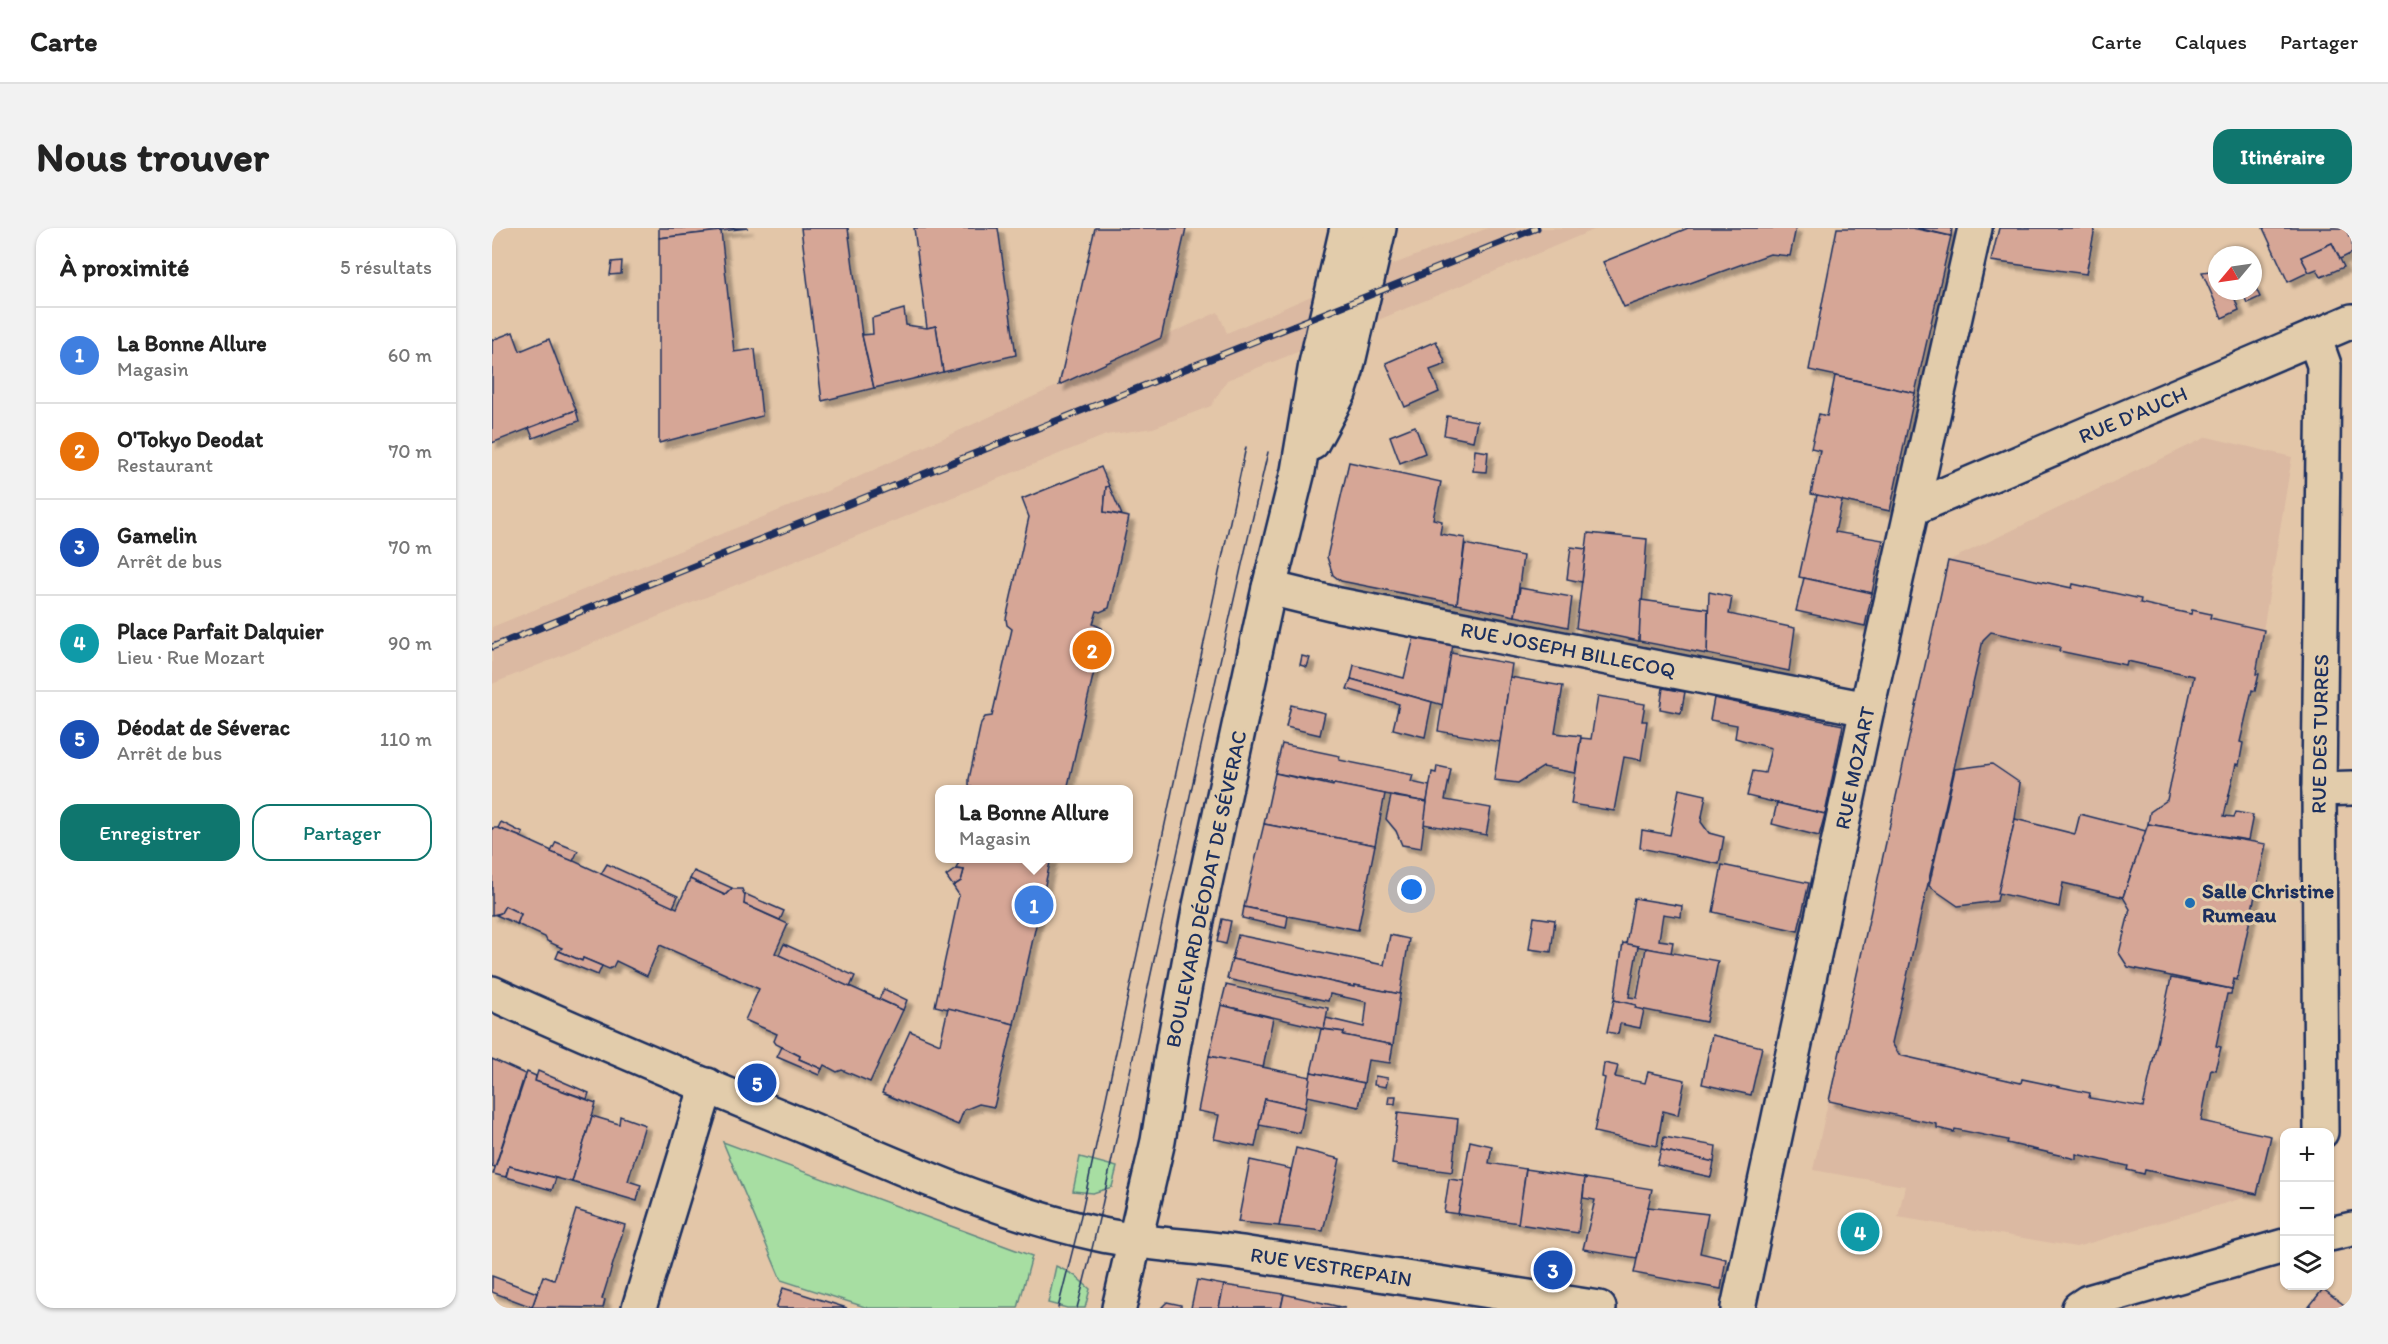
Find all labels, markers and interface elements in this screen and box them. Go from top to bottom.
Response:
text: Carte [30,24,97,58]
text: Carte [2091,29,2142,54]
text: Calques [2175,29,2247,54]
text: Partager [2280,29,2358,54]
button: Itinéraire [2213,129,2352,184]
text: Nous trouver [36,131,269,182]
north arrow [2208,246,2262,300]
text: À proximité [60,251,189,283]
text: 5 résultats [340,255,432,279]
text: La Bonne Allure [117,330,267,357]
text: 1 [75,343,84,367]
text: 60 m [388,343,432,367]
text: Magasin [117,357,189,381]
street label: RUE D'AUCH [2075,380,2191,449]
text: O'Tokyo Deodat [117,426,263,453]
text: 2 [74,439,85,463]
text: 70 m [388,439,432,463]
text: Restaurant [117,453,213,477]
text: Gamelin [117,522,197,549]
text: 3 [74,535,85,559]
text: 70 m [388,535,432,559]
text: Arrêt de bus [117,549,222,573]
street label: RUE JOSEPH BILLECOQ [1458,616,1678,683]
text: Place Parfait Dalquier [117,618,324,645]
pin: 2 [1072,628,1112,672]
text: 4 [73,631,86,655]
text: 90 m [388,631,432,655]
text: Lieu · Rue Mozart [117,645,265,669]
street label: RUE DES TURRES [2306,654,2333,814]
street label: RUE MOZART [1829,704,1880,832]
text: Déodat de Séverac [117,714,290,741]
text: 5 [74,727,85,751]
text: 110 m [380,727,432,751]
street label: BOULEVARD DÉODAT DE SÉVERAC [1160,728,1251,1050]
text: Arrêt de bus [117,741,222,765]
popup [935,785,1133,863]
text: La Bonne Allure [959,799,1109,826]
button: Enregistrer [60,804,240,861]
button: Partager [252,804,432,861]
text: Magasin [959,826,1031,850]
your location [1397,875,1426,904]
place label: Salle Christine Rumeau [2202,878,2334,927]
pin: 1 [1014,882,1054,928]
marker: Salle Christine Rumeau [2183,896,2197,910]
pin: 5 [738,1060,776,1106]
map controls [2280,1128,2334,1290]
button: + [2280,1128,2334,1182]
button: − [2280,1182,2334,1236]
pin: 4 [1840,1210,1880,1254]
button: layers [2280,1236,2334,1290]
street label: RUE VESTREPAIN [1249,1241,1414,1292]
pin: 3 [1534,1248,1572,1292]

